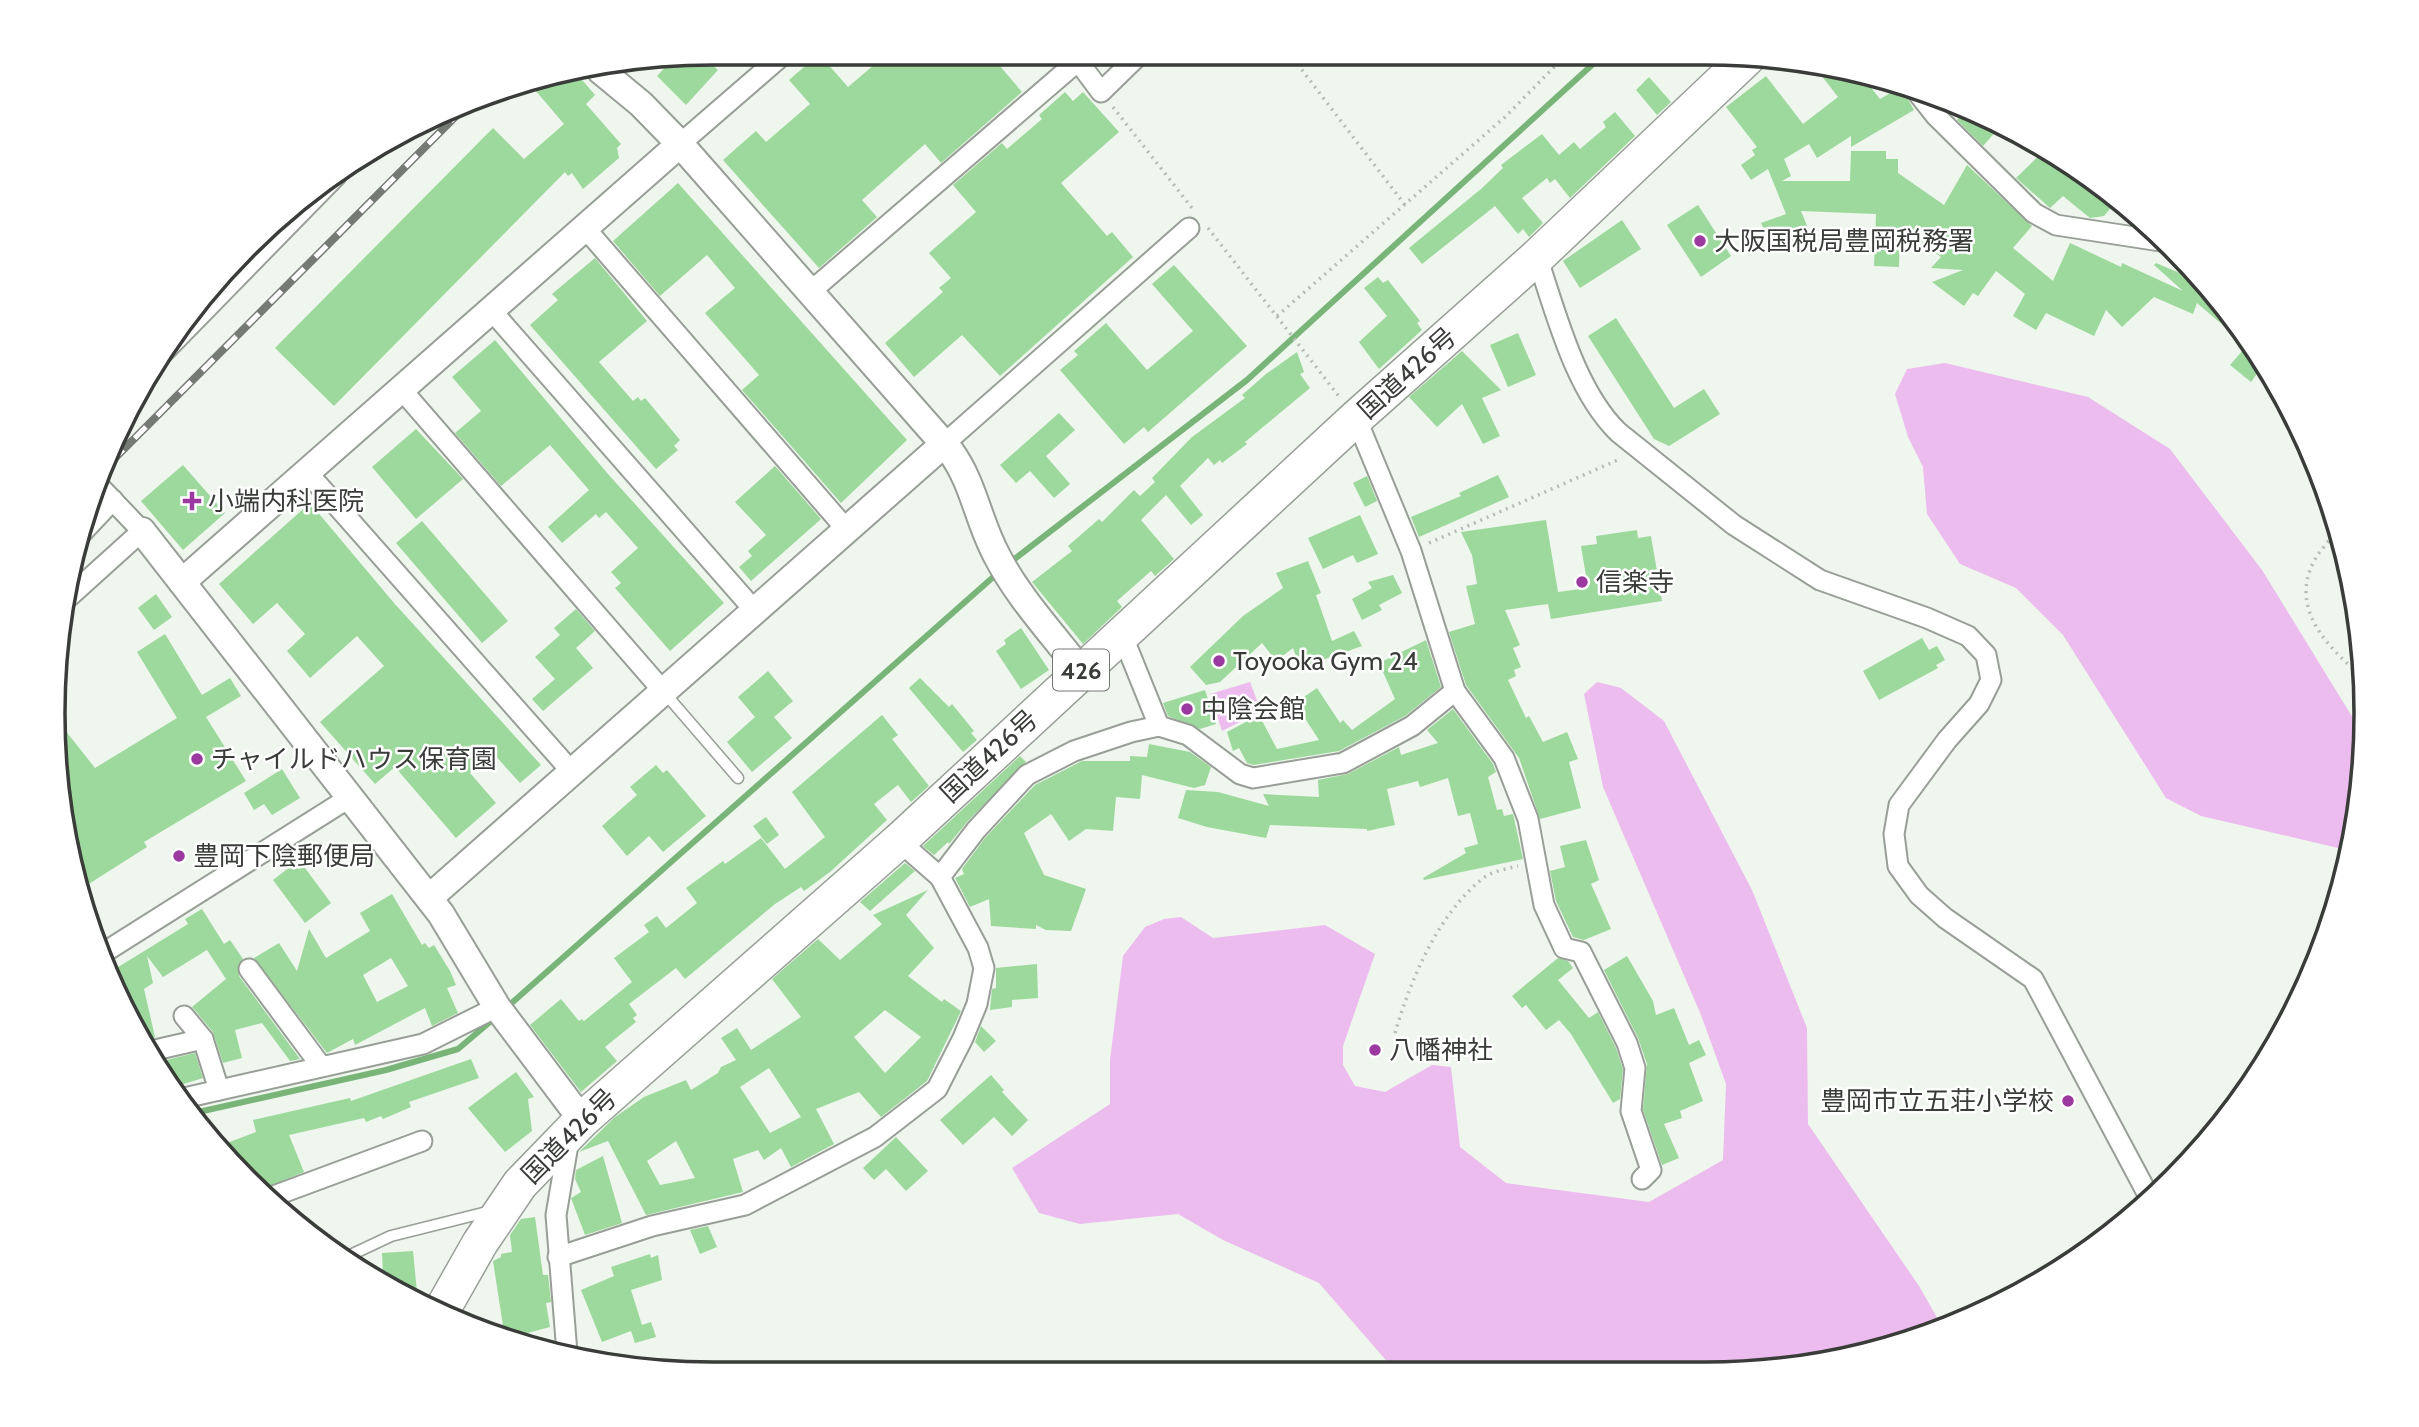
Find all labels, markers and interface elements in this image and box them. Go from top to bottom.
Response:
place label: 大阪国税局豊岡税務署 [1714,225,1974,257]
marker: 大阪国税局豊岡税務署 [1692,233,1708,249]
street label: 国道426号 [1351,320,1463,426]
place label: 小端内科医院 [208,485,364,517]
marker: 小端内科医院 [182,491,202,511]
place label: 信楽寺 [1596,566,1674,598]
marker: 信楽寺 [1574,574,1590,590]
place label: Toyooka Gym 24 [1233,645,1418,677]
road number: 426 [1053,650,1109,690]
marker: Toyooka Gym 24 [1211,653,1227,669]
place label: 中陰会館 [1201,693,1305,725]
marker: 中陰会館 [1179,701,1195,717]
street label: 国道426号 [934,703,1044,809]
place label: チャイルドハウス保育園 [211,743,497,775]
marker: チャイルドハウス保育園 [189,751,205,767]
place label: 豊岡下陰郵便局 [193,840,375,872]
marker: 豊岡下陰郵便局 [171,848,187,864]
place label: 八幡神社 [1389,1034,1493,1066]
marker: 八幡神社 [1367,1042,1383,1058]
street label: 国道426号 [515,1082,623,1190]
place label: 豊岡市立五荘小学校 [1820,1085,2054,1117]
marker: 豊岡市立五荘小学校 [2060,1093,2076,1109]

